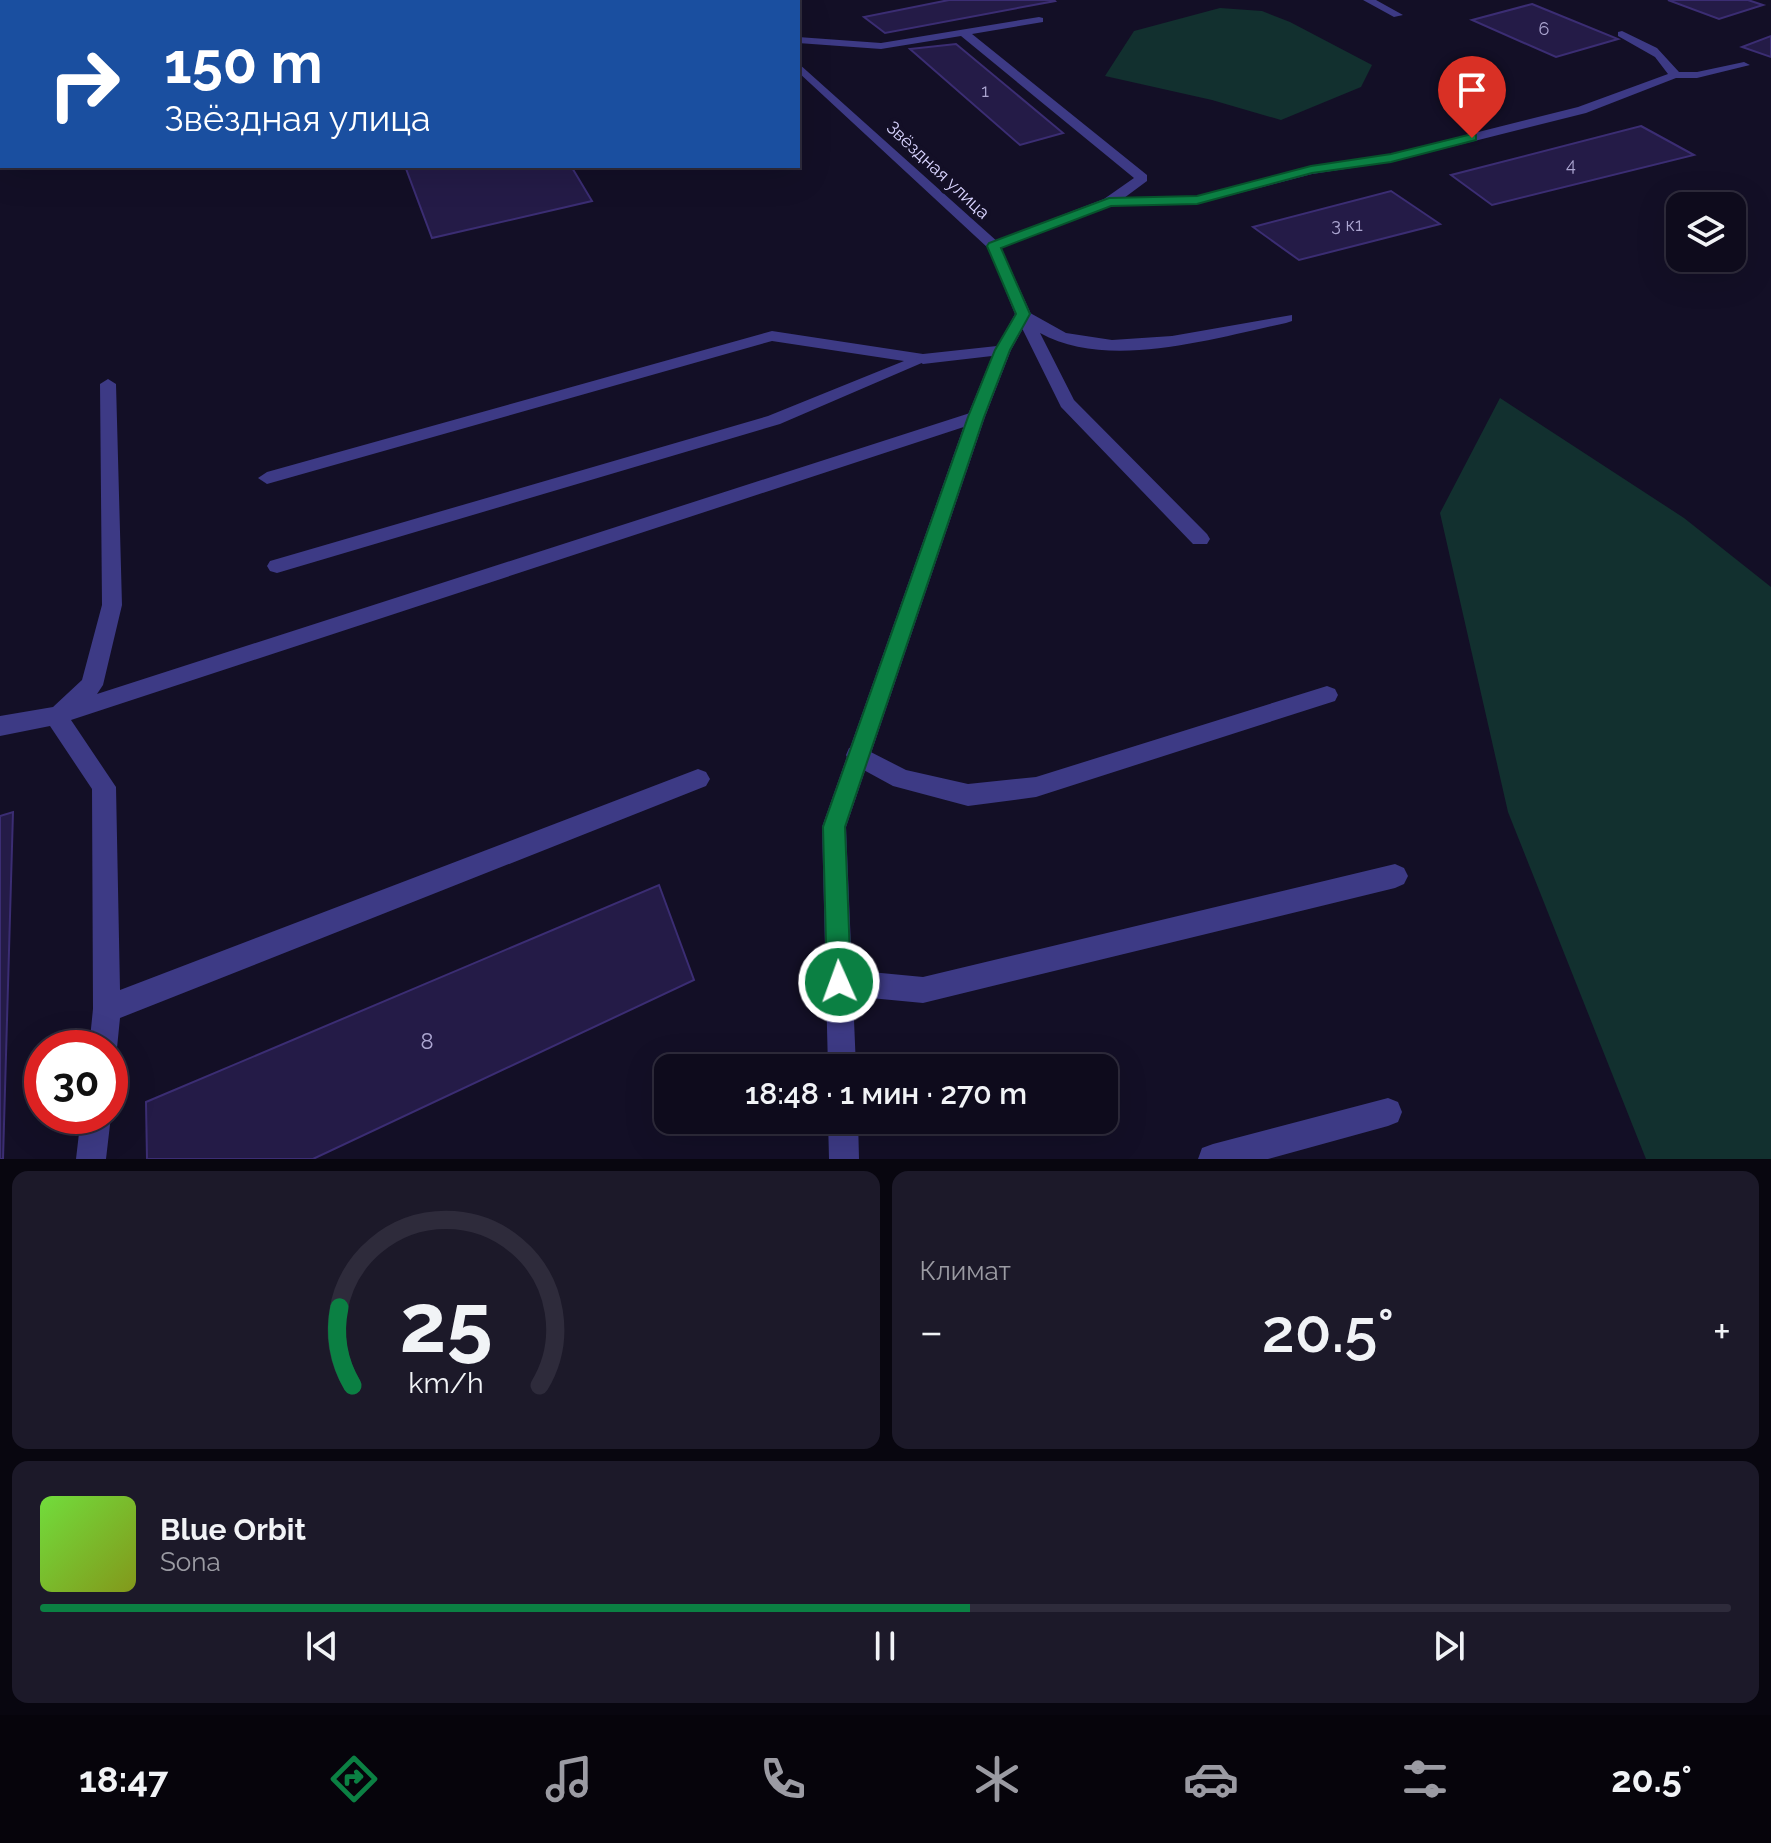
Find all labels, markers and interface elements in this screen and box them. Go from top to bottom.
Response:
house number: 6 [1539,18,1550,39]
text: 150 m [164,30,323,96]
icon: right [32,32,136,136]
pin [1438,56,1506,138]
icon: arrive [1450,68,1494,112]
house number: 1 [981,80,989,101]
text: Звёздная улица [164,97,431,139]
street label: Звёздная улица [882,116,994,223]
house number: 4 [1566,154,1576,175]
map controls [1666,192,1746,272]
button: layers [1666,192,1746,272]
house number: 3 к1 [1331,214,1363,235]
position arrow [797,940,881,1024]
house number: 8 [420,1028,434,1054]
speed limit sign: 30 [24,1030,128,1134]
text: 18:48 · 1 мин · 270 m [745,1076,1027,1111]
text: Климат [920,1256,1011,1286]
text: 25 [399,1274,492,1371]
text: 20.5° [1262,1296,1394,1366]
text: − [920,1306,943,1357]
text: + [1713,1306,1731,1357]
text: km/h [408,1366,483,1400]
text: Blue Orbit [160,1512,306,1547]
text: Sona [160,1547,221,1577]
icon: previous [300,1624,344,1668]
icon: pause [863,1624,907,1668]
icon: next [1427,1624,1471,1668]
icon: directions [326,1751,382,1807]
icon: music [541,1751,597,1807]
icon: phone [755,1751,811,1807]
icon: climate [969,1751,1025,1807]
icon: car [1183,1751,1239,1807]
icon: filters [1397,1751,1453,1807]
text: 18:47 [79,1758,168,1800]
text: 20.5° [1611,1758,1692,1800]

